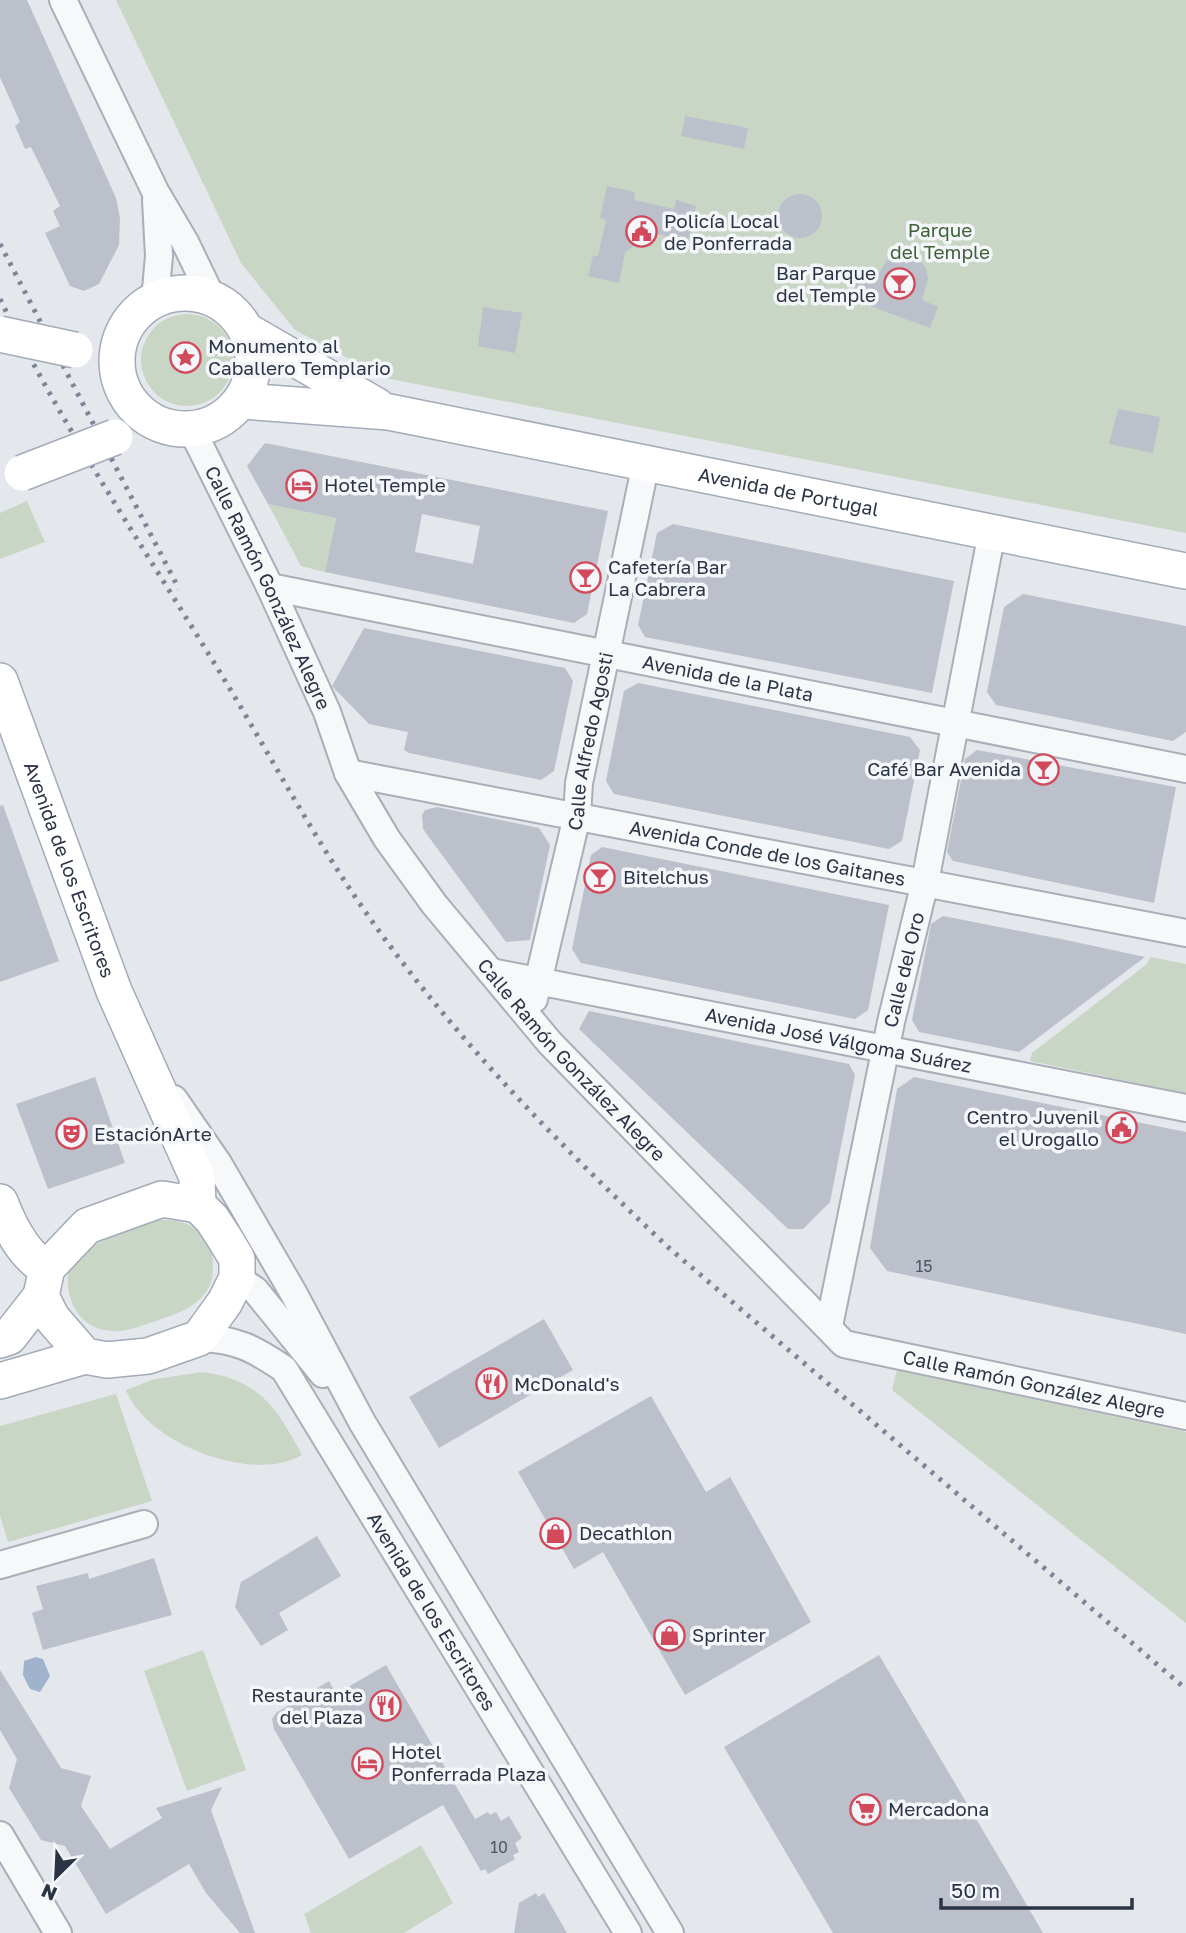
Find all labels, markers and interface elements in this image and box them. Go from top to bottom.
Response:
place label: Policía Local de Ponferrada [664,209,792,254]
public building icon: Policía Local de Ponferrada [624,215,658,249]
park label: Parque del Temple [890,218,990,263]
place label: Bar Parque del Temple [776,261,876,306]
bar icon: Bar Parque del Temple [882,267,916,301]
place label: Monumento al Caballero Templario [208,334,391,379]
place icon: Monumento al Caballero Templario [168,340,202,374]
street label: Calle Ramón González Alegre [201,462,336,713]
street label: Avenida de Portugal [697,462,881,520]
hotel icon: Hotel Temple [284,468,318,502]
place label: Hotel Temple [324,473,446,496]
place label: Cafetería Bar La Cabrera [608,555,727,600]
bar icon: Cafetería Bar La Cabrera [568,561,602,595]
street label: Avenida de la Plata [641,649,815,706]
street label: Calle Alfredo Agosti [562,650,617,833]
bar icon: Café Bar Avenida [1027,752,1061,786]
place label: Café Bar Avenida [867,757,1021,780]
street label: Avenida de los Escritores [20,758,120,981]
street label: Avenida Conde de los Gaitanes [628,815,907,890]
bar icon: Bitelchus [583,860,617,894]
place label: Bitelchus [623,865,709,888]
street label: Calle del Oro [878,910,928,1030]
street label: Calle Ramón González Alegre [473,953,671,1165]
street label: Avenida José Válgoma Suárez [703,1002,974,1077]
place label: Centro Juvenil el Urogallo [966,1105,1099,1150]
public building icon: Centro Juvenil el Urogallo [1105,1111,1139,1145]
theatre icon: EstaciónArte [54,1117,88,1151]
place label: EstaciónArte [94,1122,212,1145]
house number: 15 [915,1256,933,1276]
street label: Calle Ramón González Alegre [901,1345,1167,1422]
restaurant icon: McDonald's [474,1367,508,1401]
place label: McDonald's [514,1372,620,1395]
street label: Avenida de los Escritores [363,1508,502,1715]
shop icon: Decathlon [539,1516,573,1550]
place label: Decathlon [579,1521,672,1544]
shop icon: Sprinter [652,1618,686,1652]
place label: Sprinter [692,1623,766,1646]
place label: Restaurante del Plaza [251,1683,363,1728]
restaurant icon: Restaurante del Plaza [369,1689,403,1723]
place label: Hotel Ponferrada Plaza [391,1740,546,1785]
hotel icon: Hotel Ponferrada Plaza [351,1746,385,1780]
supermarket icon: Mercadona [848,1792,882,1826]
place label: Mercadona [888,1797,989,1820]
house number: 10 [490,1837,508,1857]
north arrow [21,1842,91,1912]
scale bar [941,1867,1132,1911]
text: 50 m [951,1877,1000,1903]
text: N [38,1880,60,1906]

